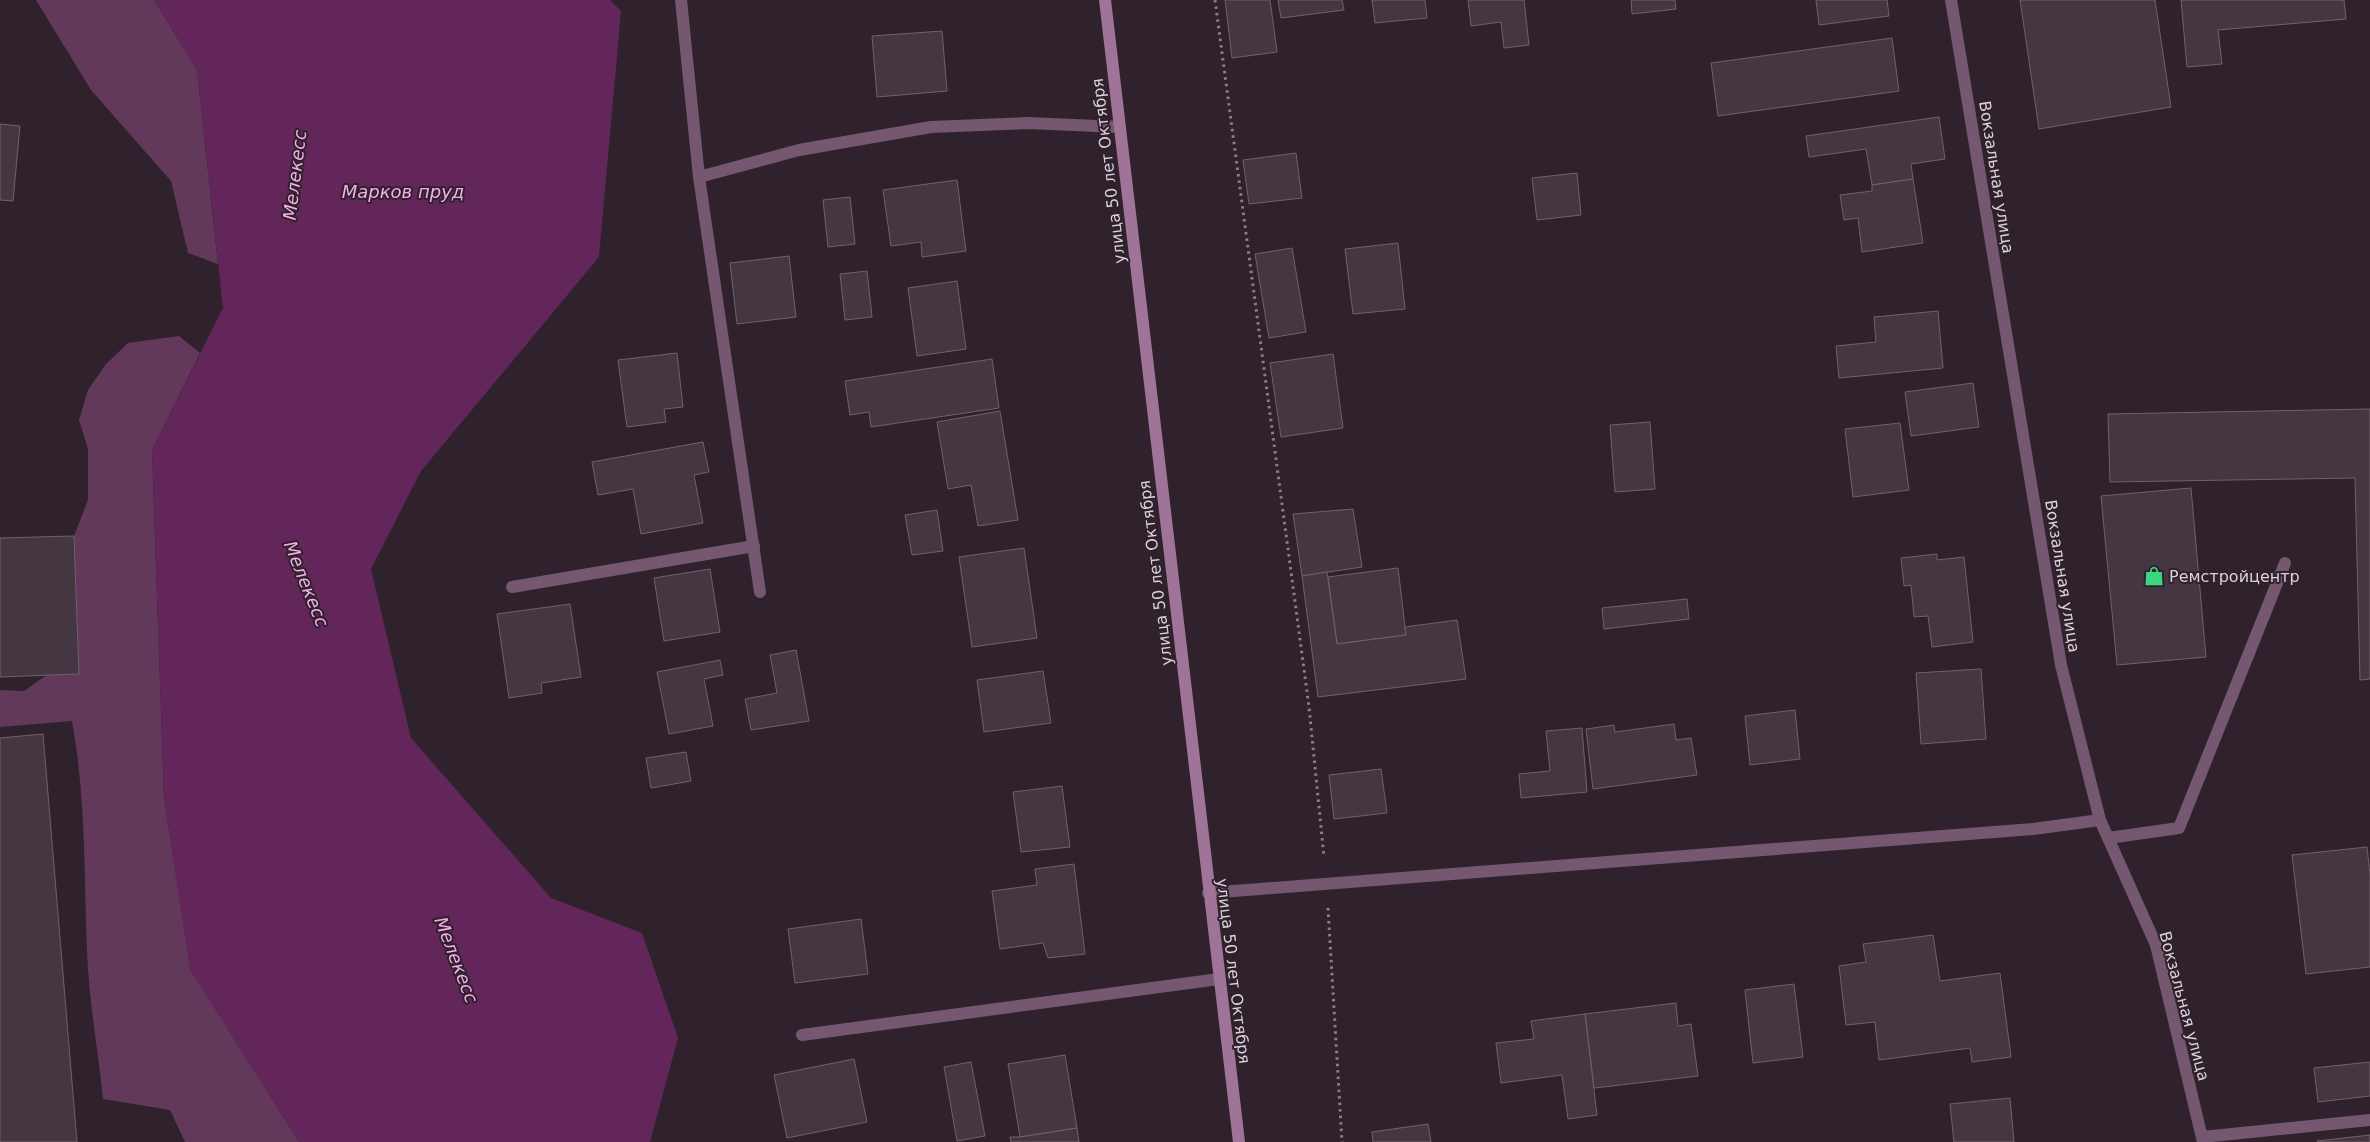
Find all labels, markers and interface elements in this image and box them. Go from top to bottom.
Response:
street label: улица 50 лет Октября [1088,77,1129,265]
street label: Вокзальная улица [1975,99,2018,255]
water label: Мелекесс [279,128,310,221]
water label: Марков пруд [342,181,464,202]
street label: улица 50 лет Октября [1135,479,1176,667]
street label: Вокзальная улица [2041,498,2084,654]
water label: Мелекесс [280,538,333,630]
shop icon: Ремстройцентр [2143,565,2165,587]
place label: Ремстройцентр [2169,567,2300,586]
street label: улица 50 лет Октября [1213,877,1254,1065]
water label: Мелекесс [430,914,483,1006]
street label: Вокзальная улица [2155,929,2214,1083]

